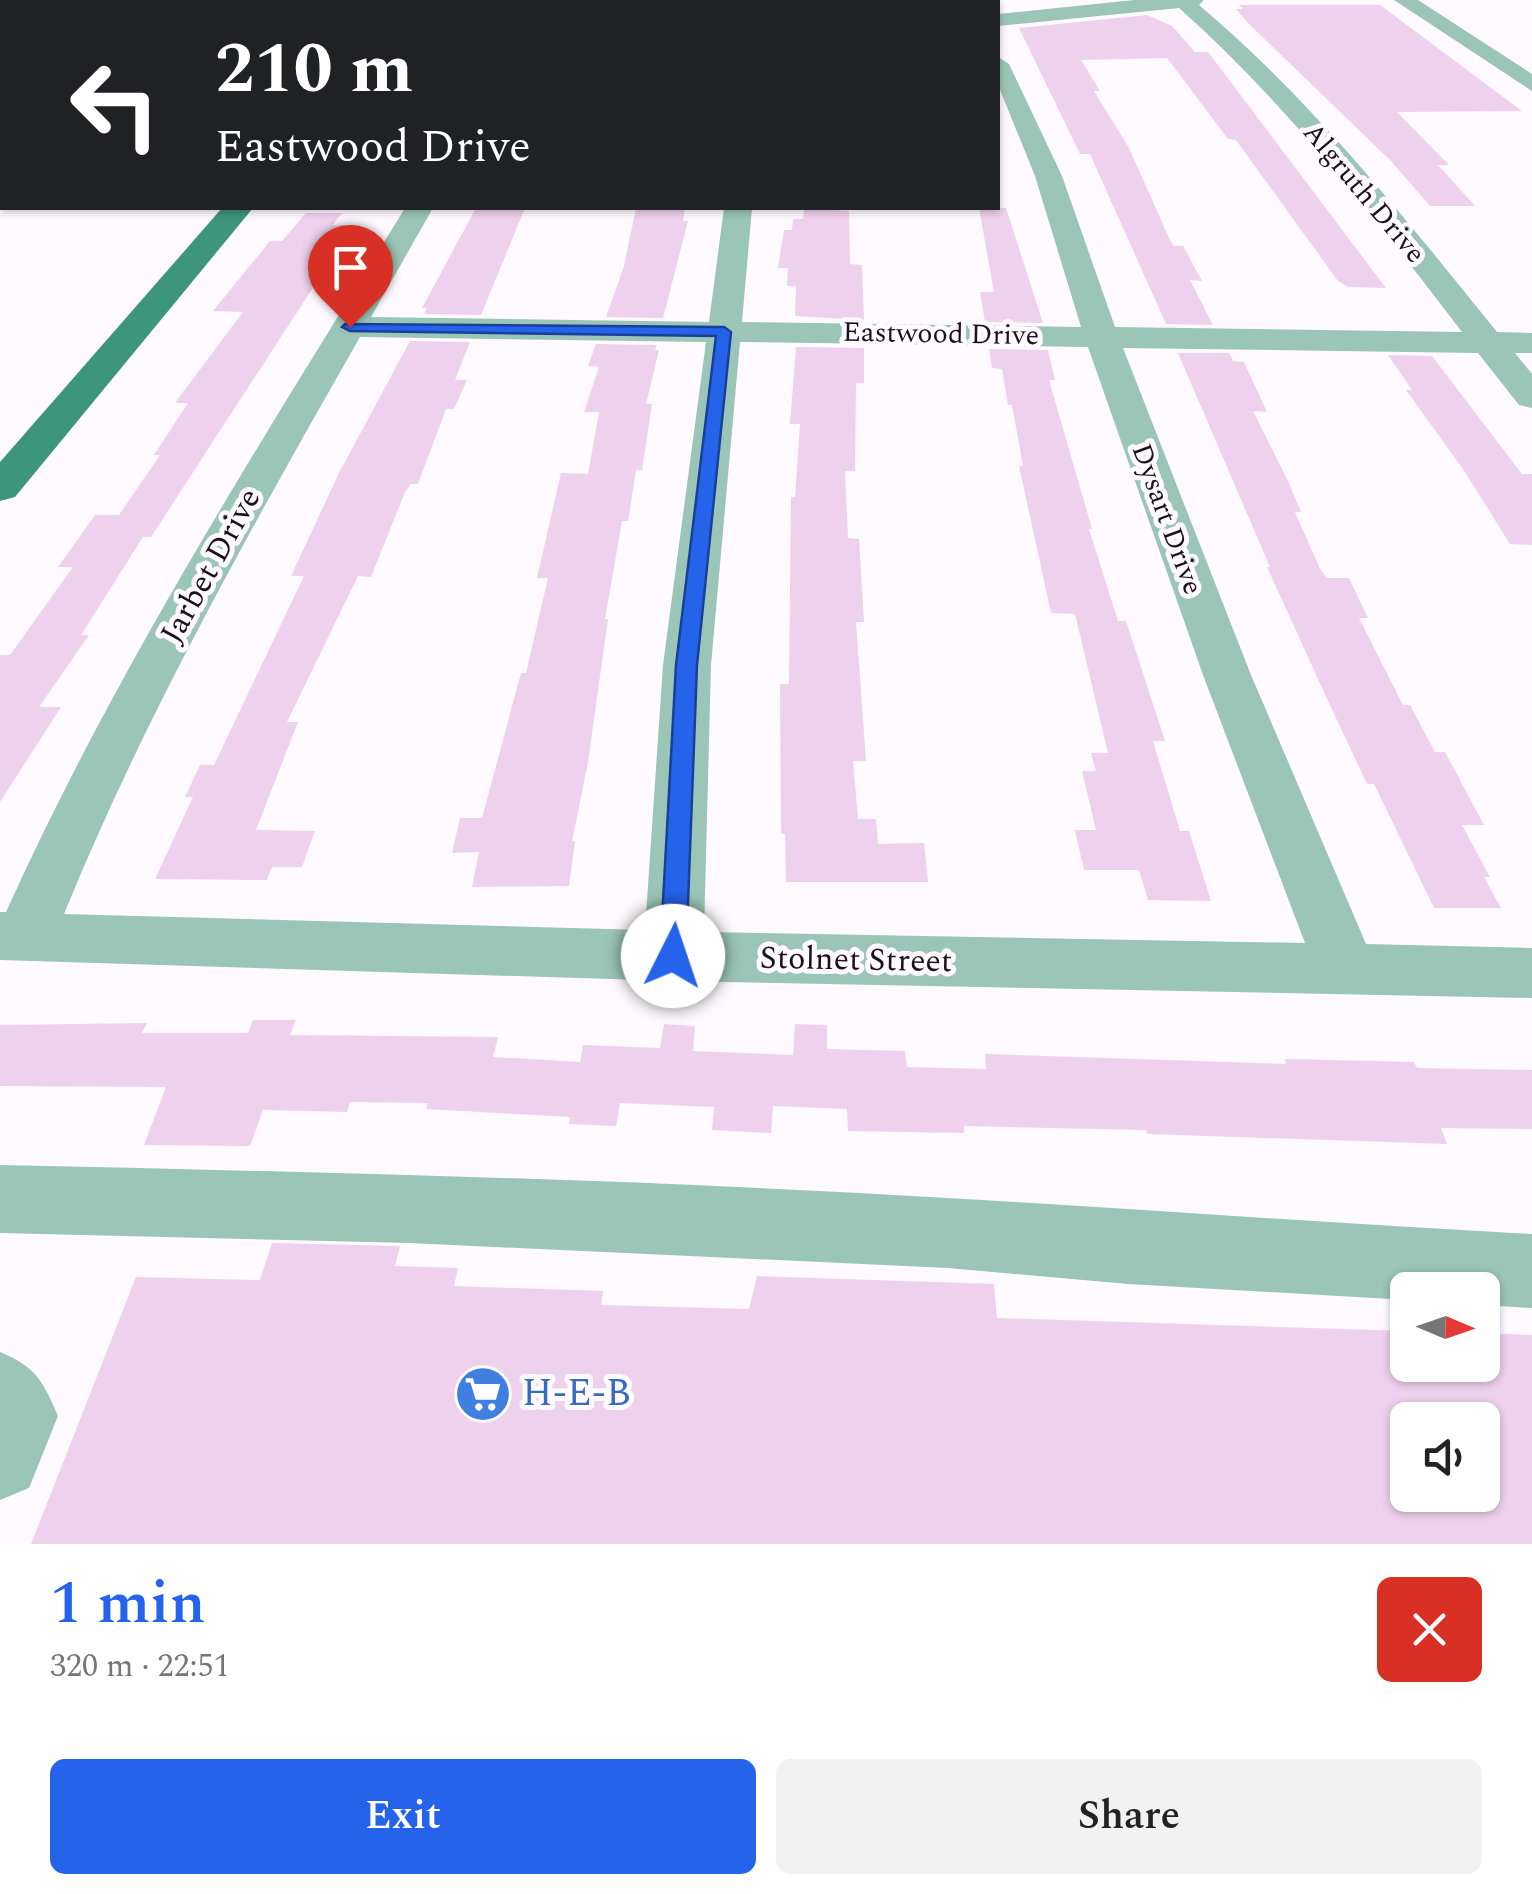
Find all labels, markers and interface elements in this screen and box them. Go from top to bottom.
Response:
text: 210 m [215,17,413,123]
icon: left [50,40,180,170]
text: Eastwood Drive [215,113,531,182]
street label: Algruth Drive [1292,113,1436,273]
pin [308,225,393,328]
icon: arrive [323,240,378,295]
street label: Eastwood Drive [842,311,1040,357]
street label: Dysart Drive [1120,437,1214,601]
street label: Jarbet Drive [148,479,274,653]
position arrow [621,904,725,1008]
street label: Stolnet Street [759,934,953,986]
north arrow [1390,1272,1500,1382]
map controls [1390,1272,1500,1512]
supermarket icon: H-E-B [453,1364,513,1424]
place label: H-E-B [522,1365,631,1423]
button: sound [1390,1402,1500,1512]
text: 1 min [50,1558,206,1650]
button: close [1377,1577,1482,1682]
text: 320 m · 22:51 [50,1642,230,1691]
button: Exit [50,1759,756,1874]
button: Share [776,1759,1482,1874]

